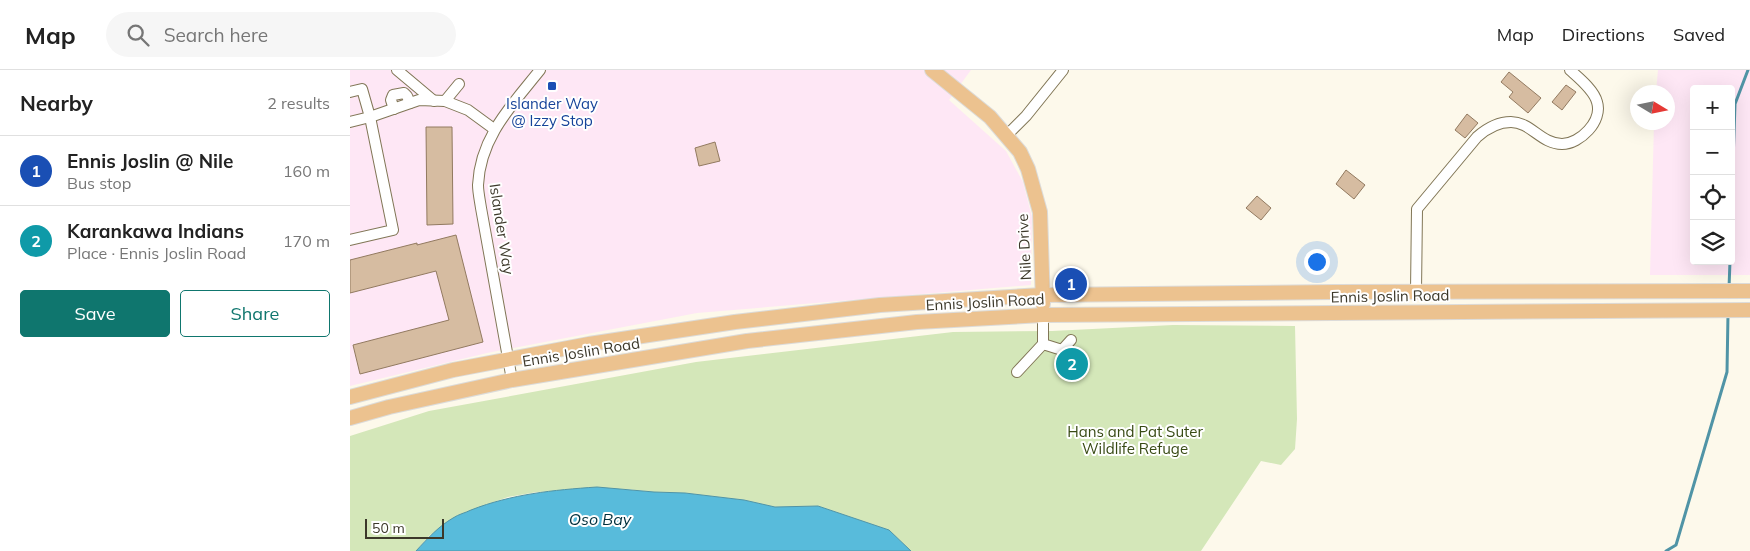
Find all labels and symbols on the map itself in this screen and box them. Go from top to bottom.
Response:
marker: Islander Way @ Izzy Stop [546,80,558,92]
north arrow [1630,85,1675,130]
place label: Islander Way @ Izzy Stop [506,94,598,130]
street label: Islander Way [485,182,519,276]
street label: Nile Drive [1013,213,1035,281]
your location [1304,249,1330,275]
pin: 1 [1055,265,1087,303]
street label: Ennis Joslin Road [1330,285,1450,307]
street label: Ennis Joslin Road [925,289,1045,315]
street label: Ennis Joslin Road [521,333,641,371]
pin: 2 [1056,345,1088,383]
park label: Hans and Pat Suter Wildlife Refuge [1067,422,1203,458]
water label: Oso Bay [569,509,632,529]
scale bar [365,516,444,539]

